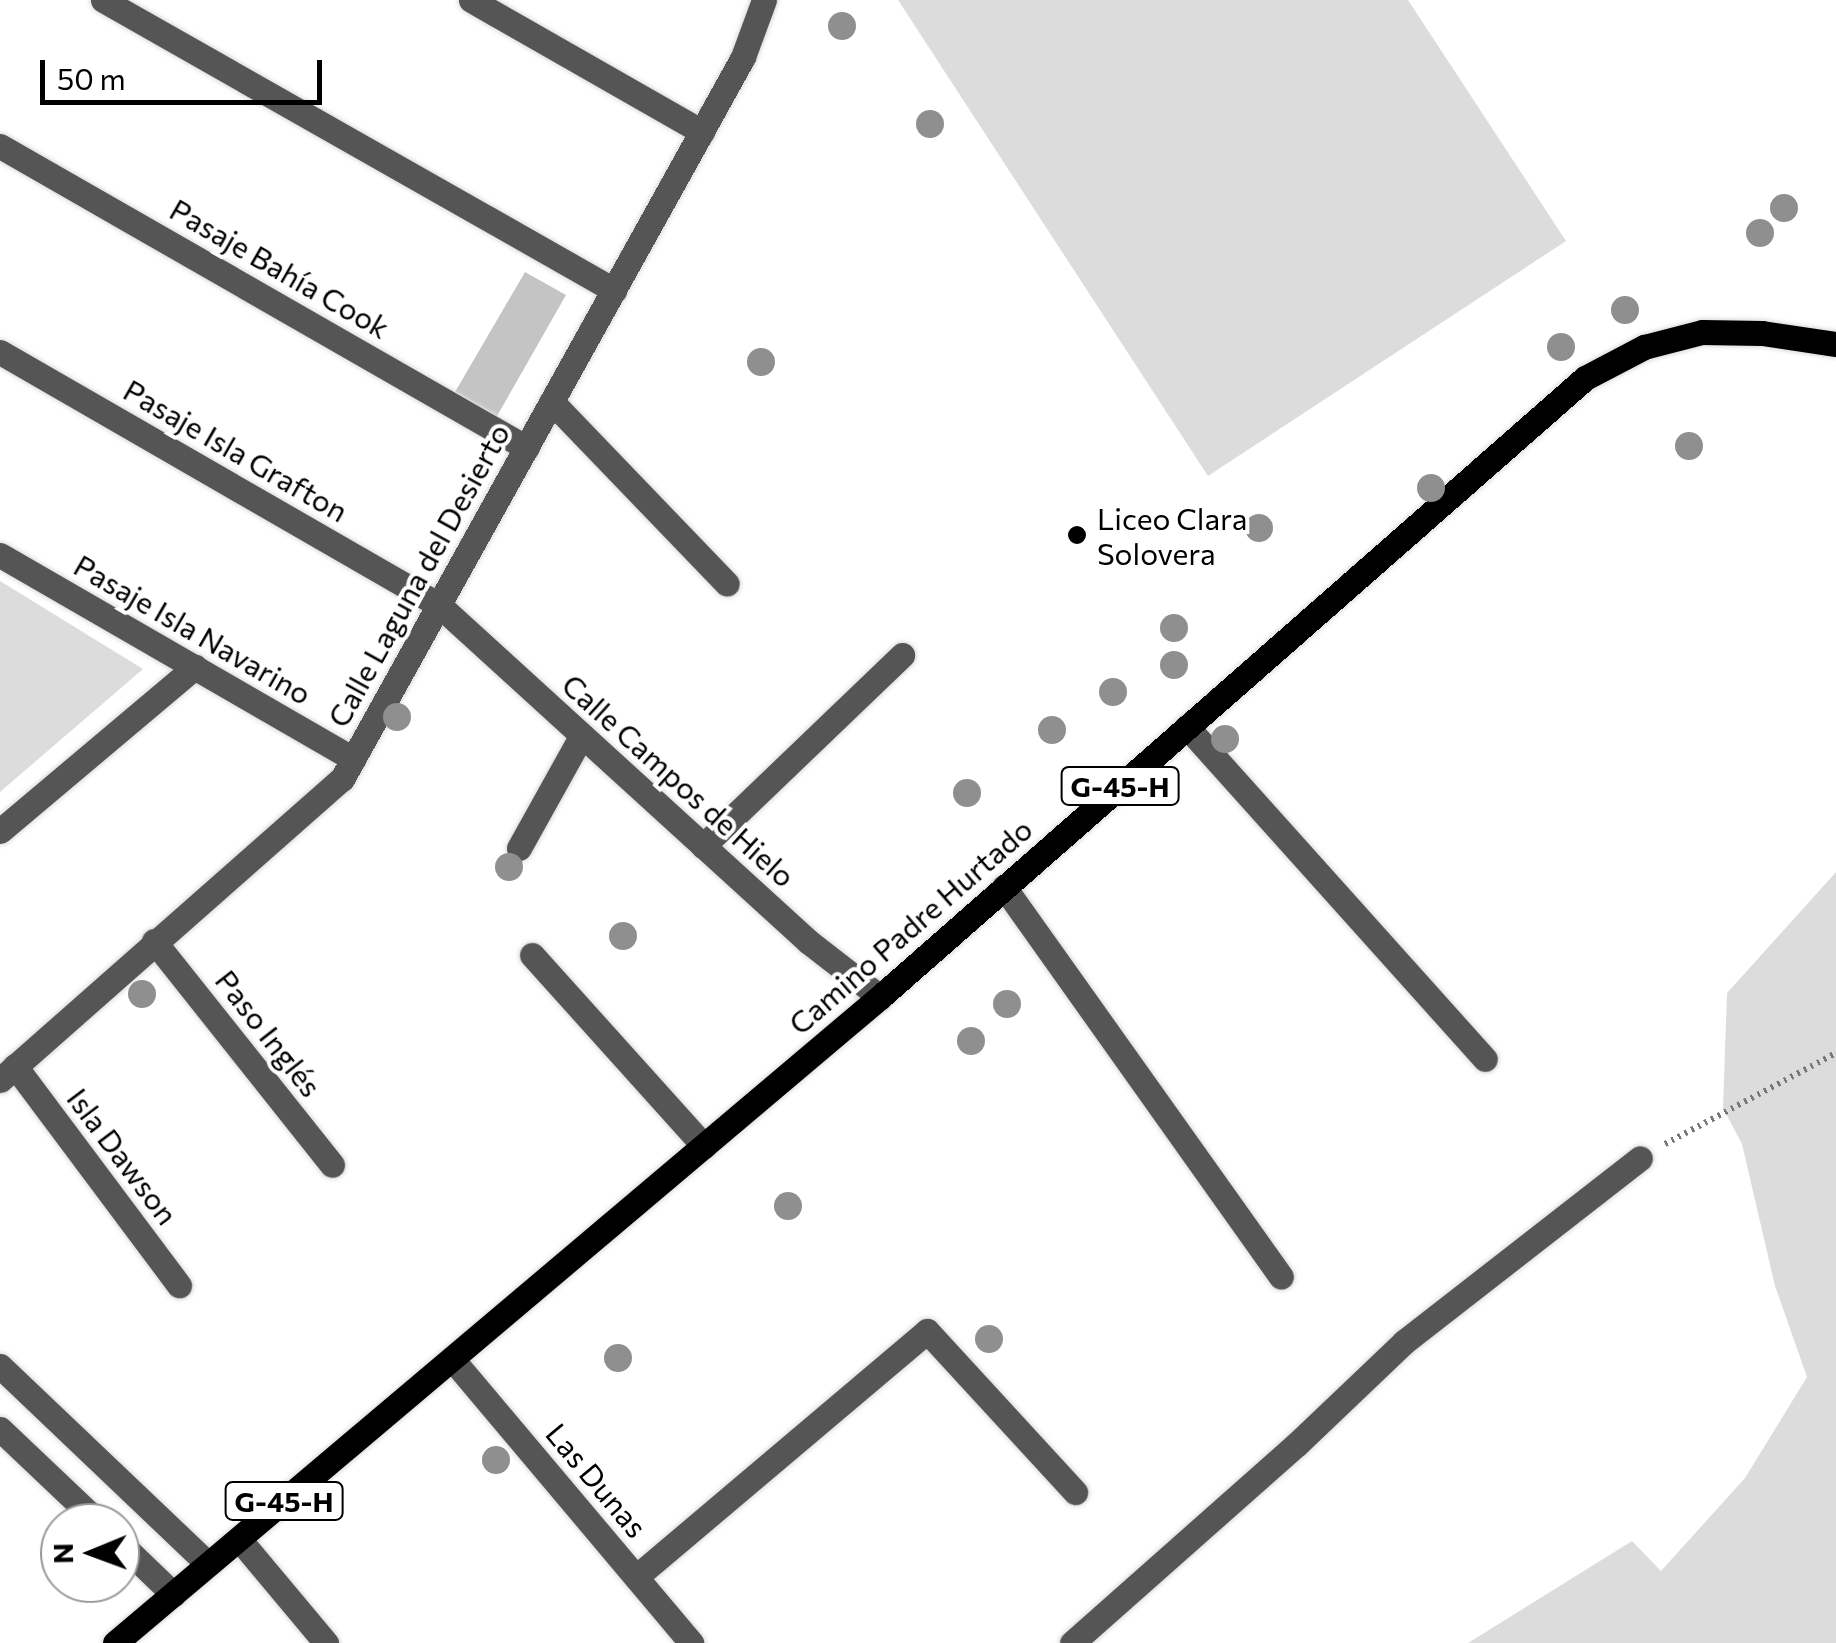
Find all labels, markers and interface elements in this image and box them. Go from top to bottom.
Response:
scale bar [45,40,328,102]
text: 50 m [57,59,126,96]
street label: Pasaje Bahía Cook [164,191,396,345]
street label: Pasaje Isla Grafton [118,371,354,529]
street label: Calle Laguna del Desierto [320,417,516,733]
place label: Liceo Clara Solovera [1097,500,1247,570]
marker: Liceo Clara Solovera [1066,524,1088,546]
street label: Pasaje Isla Navarino [68,546,318,712]
street label: Calle Campos de Hielo [555,666,803,894]
road number: G-45-H [1060,763,1180,809]
street label: Camino Padre Hurtado [781,811,1039,1041]
street label: Paso Inglés [208,963,330,1103]
street label: Isla Dawson [60,1081,186,1231]
street label: Las Dunas [539,1416,655,1544]
road number: G-45-H [224,1478,344,1524]
north arrow [40,1503,140,1603]
text: N [45,1543,79,1564]

